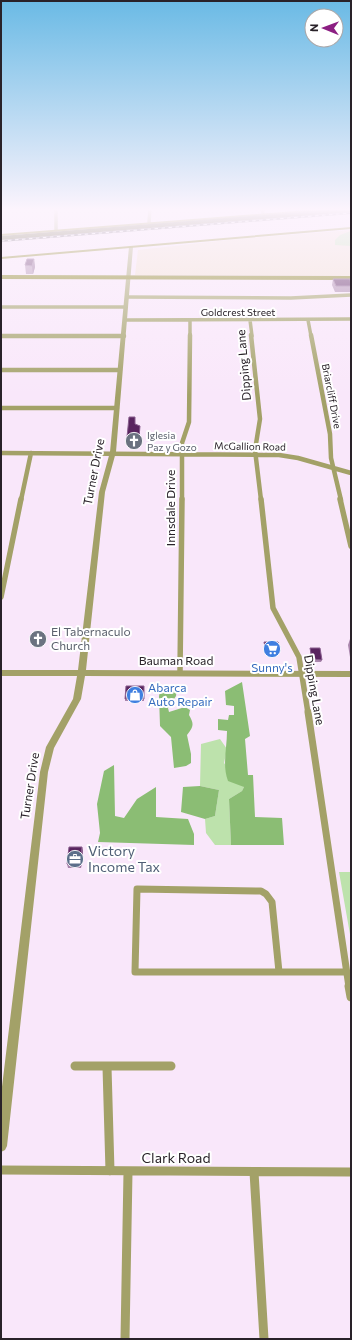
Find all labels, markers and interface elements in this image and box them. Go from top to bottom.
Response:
north arrow [304,8,344,48]
text: N [307,24,320,32]
street label: Goldcrest Street [201,306,275,318]
street label: Dipping Lane [233,329,253,401]
street label: Briarcliff Drive [320,363,344,429]
place label: Iglesia Paz y Gozo [147,429,197,453]
church icon: Iglesia Paz y Gozo [124,431,144,451]
street label: Turner Drive [80,437,106,506]
street label: McGallion Road [214,439,286,453]
street label: Innsdale Drive [163,470,177,546]
place label: El Tabernaculo Church [51,624,131,652]
church icon: El Tabernaculo Church [28,629,48,649]
supermarket icon: Sunny's [262,639,282,659]
street label: Bauman Road [139,653,213,667]
street label: Dipping Lane [302,654,328,726]
place label: Sunny's [251,660,293,674]
place label: Abarca Auto Repair [148,680,213,708]
shop icon: Abarca Auto Repair [125,685,145,705]
street label: Turner Drive [17,751,41,820]
place label: Victory Income Tax [88,842,161,875]
office icon: Victory Income Tax [65,849,85,869]
street label: Clark Road [141,1149,211,1166]

